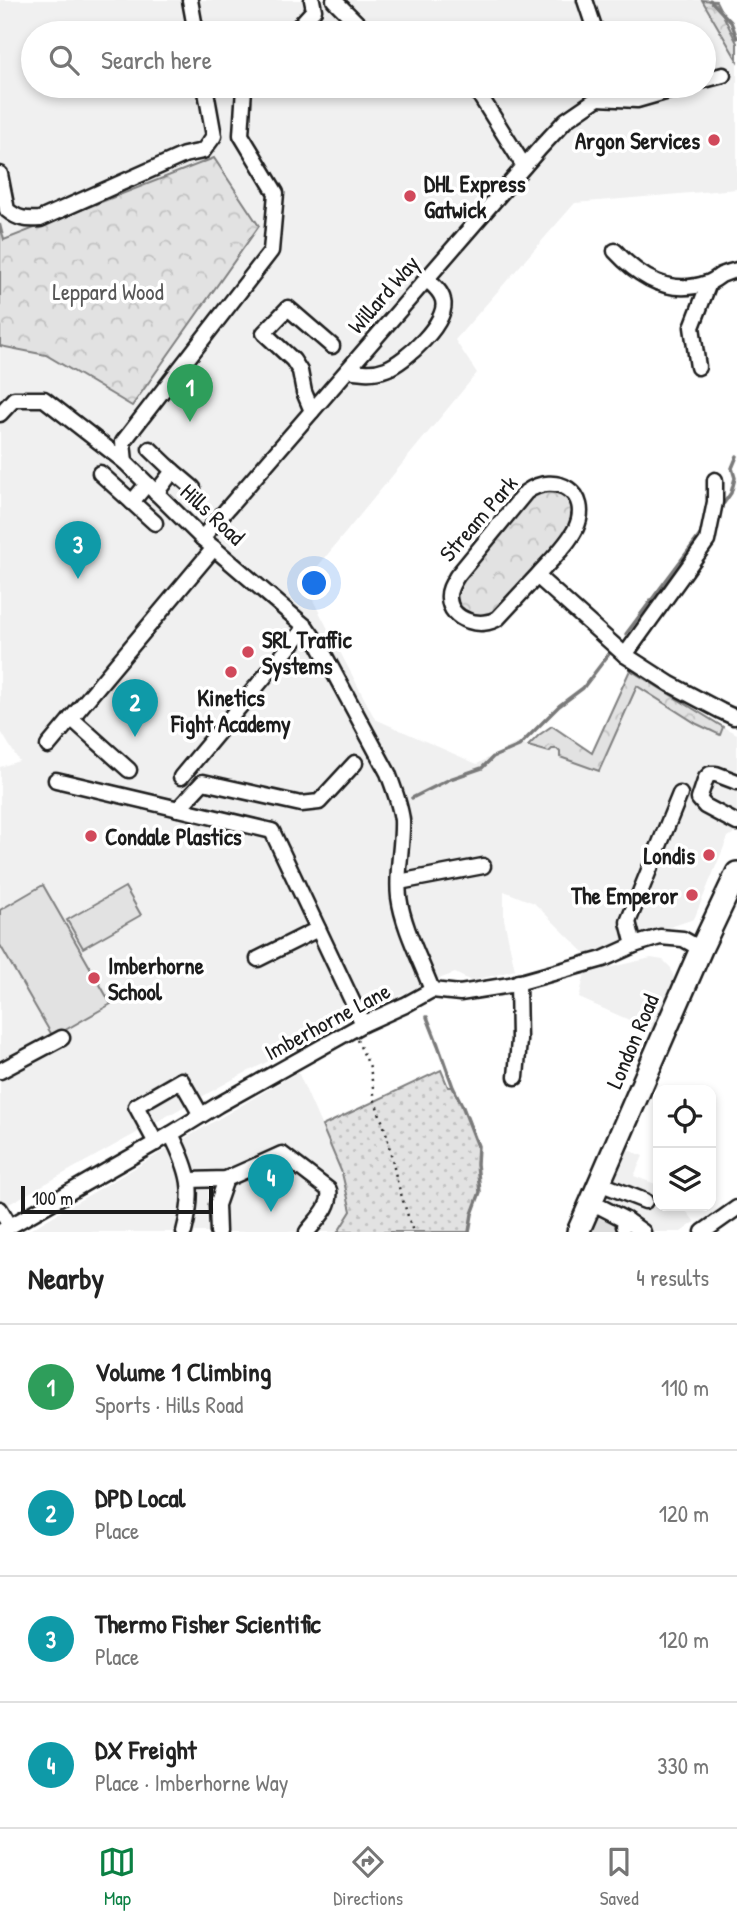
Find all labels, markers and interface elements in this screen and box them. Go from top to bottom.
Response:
search box [21,21,716,98]
icon: search [45,41,83,79]
text: Search here [101,42,212,77]
place label: Argon Services [575,125,700,157]
marker: Argon Services [706,132,722,148]
place label: DHL Express Gatwick [424,168,526,225]
marker: DHL Express Gatwick [402,188,418,204]
street label: Willard Way [340,248,426,340]
park label: Leppard Wood [52,276,164,307]
pin: 1 [167,364,213,422]
street label: Stream Park [432,468,524,568]
street label: Hills Road [174,476,252,552]
pin: 3 [55,521,101,579]
your location [297,566,331,600]
place label: SRL Traffic Systems [262,624,353,682]
marker: SRL Traffic Systems [240,644,256,660]
marker: Kinetics Fight Academy [223,664,239,680]
pin: 2 [112,679,158,737]
place label: Kinetics Fight Academy [170,682,291,740]
place label: Condale Plastics [105,821,242,852]
marker: Condale Plastics [83,828,99,844]
place label: Londis [644,840,695,871]
marker: Londis [701,847,717,863]
place label: The Emperor [570,880,678,912]
marker: The Emperor [684,887,700,903]
place label: Imberhorne School [108,950,205,1007]
marker: Imberhorne School [86,970,102,986]
street label: Imberhorne Lane [259,975,395,1067]
street label: London Road [598,989,666,1093]
map controls [653,1085,716,1211]
button: locate [653,1085,716,1148]
button: layers [653,1148,716,1211]
pin: 4 [248,1154,294,1212]
scale bar [21,1183,214,1215]
text: 100 m [32,1185,73,1211]
text: Nearby [28,1258,104,1298]
text: 4 results [636,1262,709,1293]
text: Volume 1 Climbing [95,1354,271,1389]
text: 1 [47,1372,55,1403]
text: 110 m [661,1372,709,1403]
text: Sports · Hills Road [95,1389,243,1420]
text: DPD Local [95,1480,186,1515]
text: 2 [46,1498,56,1529]
text: 120 m [659,1498,709,1529]
text: Place [95,1515,139,1546]
text: Thermo Fisher Scientific [95,1606,321,1641]
text: 3 [46,1624,56,1655]
text: 120 m [659,1624,709,1655]
text: Place [95,1641,139,1672]
text: DX Freight [95,1732,196,1767]
text: 4 [47,1750,55,1781]
text: 330 m [657,1750,709,1781]
text: Place · Imberhorne Way [95,1767,289,1798]
tab: Map [98,1843,136,1911]
tab: Directions [333,1843,403,1911]
tab: Saved [600,1843,639,1911]

